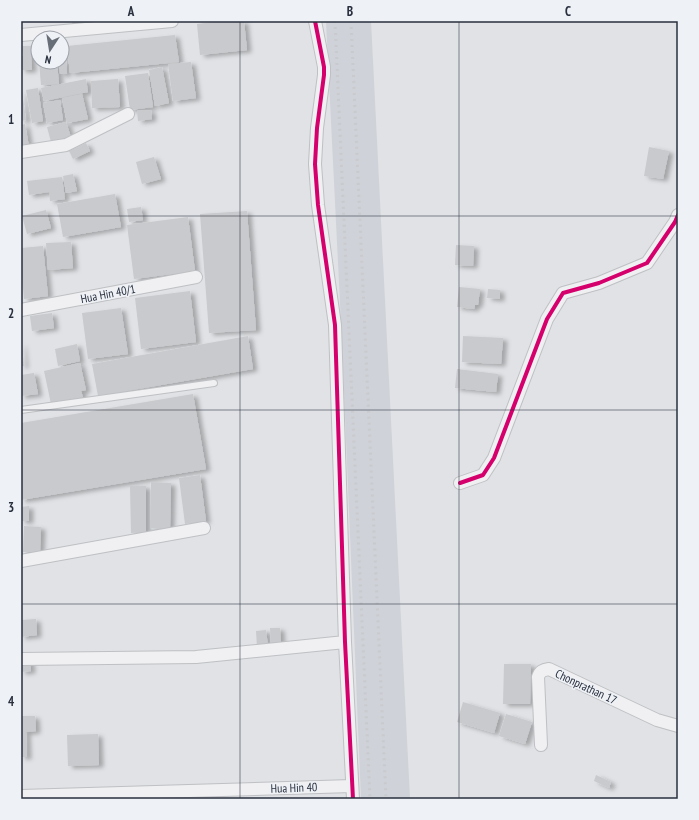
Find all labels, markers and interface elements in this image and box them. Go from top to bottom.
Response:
text: A [127,3,135,20]
text: B [347,3,353,20]
text: C [565,3,571,20]
north arrow [30,30,70,70]
text: N [44,52,52,67]
text: 1 [8,111,14,128]
street label: Hua Hin 40/1 [79,281,137,306]
text: 2 [8,305,14,322]
text: 3 [8,499,14,516]
street label: Chonprathan 17 [553,666,620,707]
text: 4 [8,693,15,710]
street label: Hua Hin 40 [270,779,318,796]

